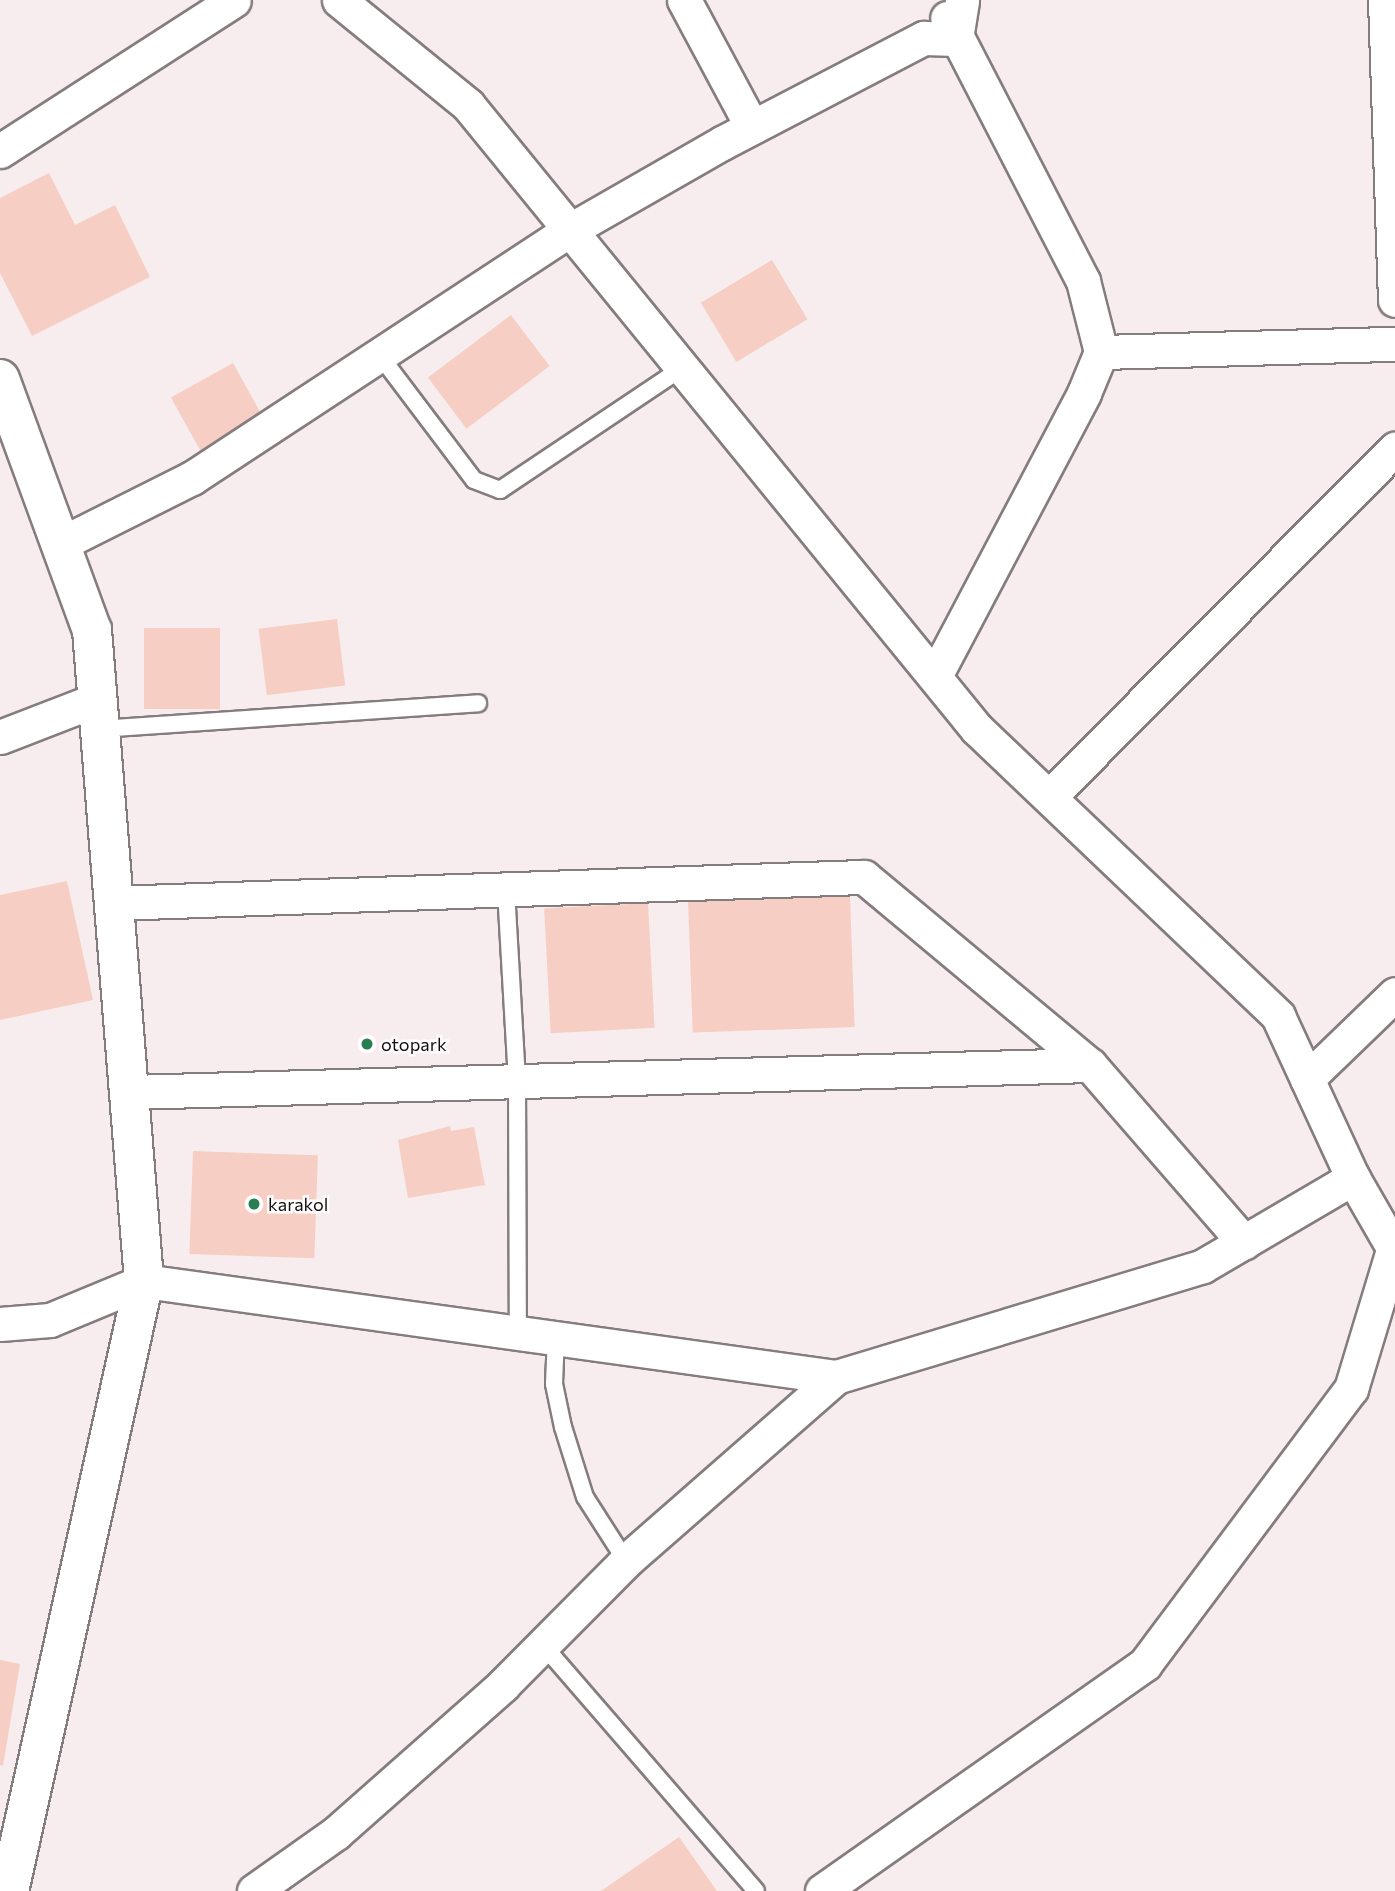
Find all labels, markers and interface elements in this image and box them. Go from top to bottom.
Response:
place label: otopark [381,1033,447,1055]
marker: otopark [359,1036,375,1052]
place label: karakol [268,1193,328,1215]
marker: karakol [246,1196,262,1212]

